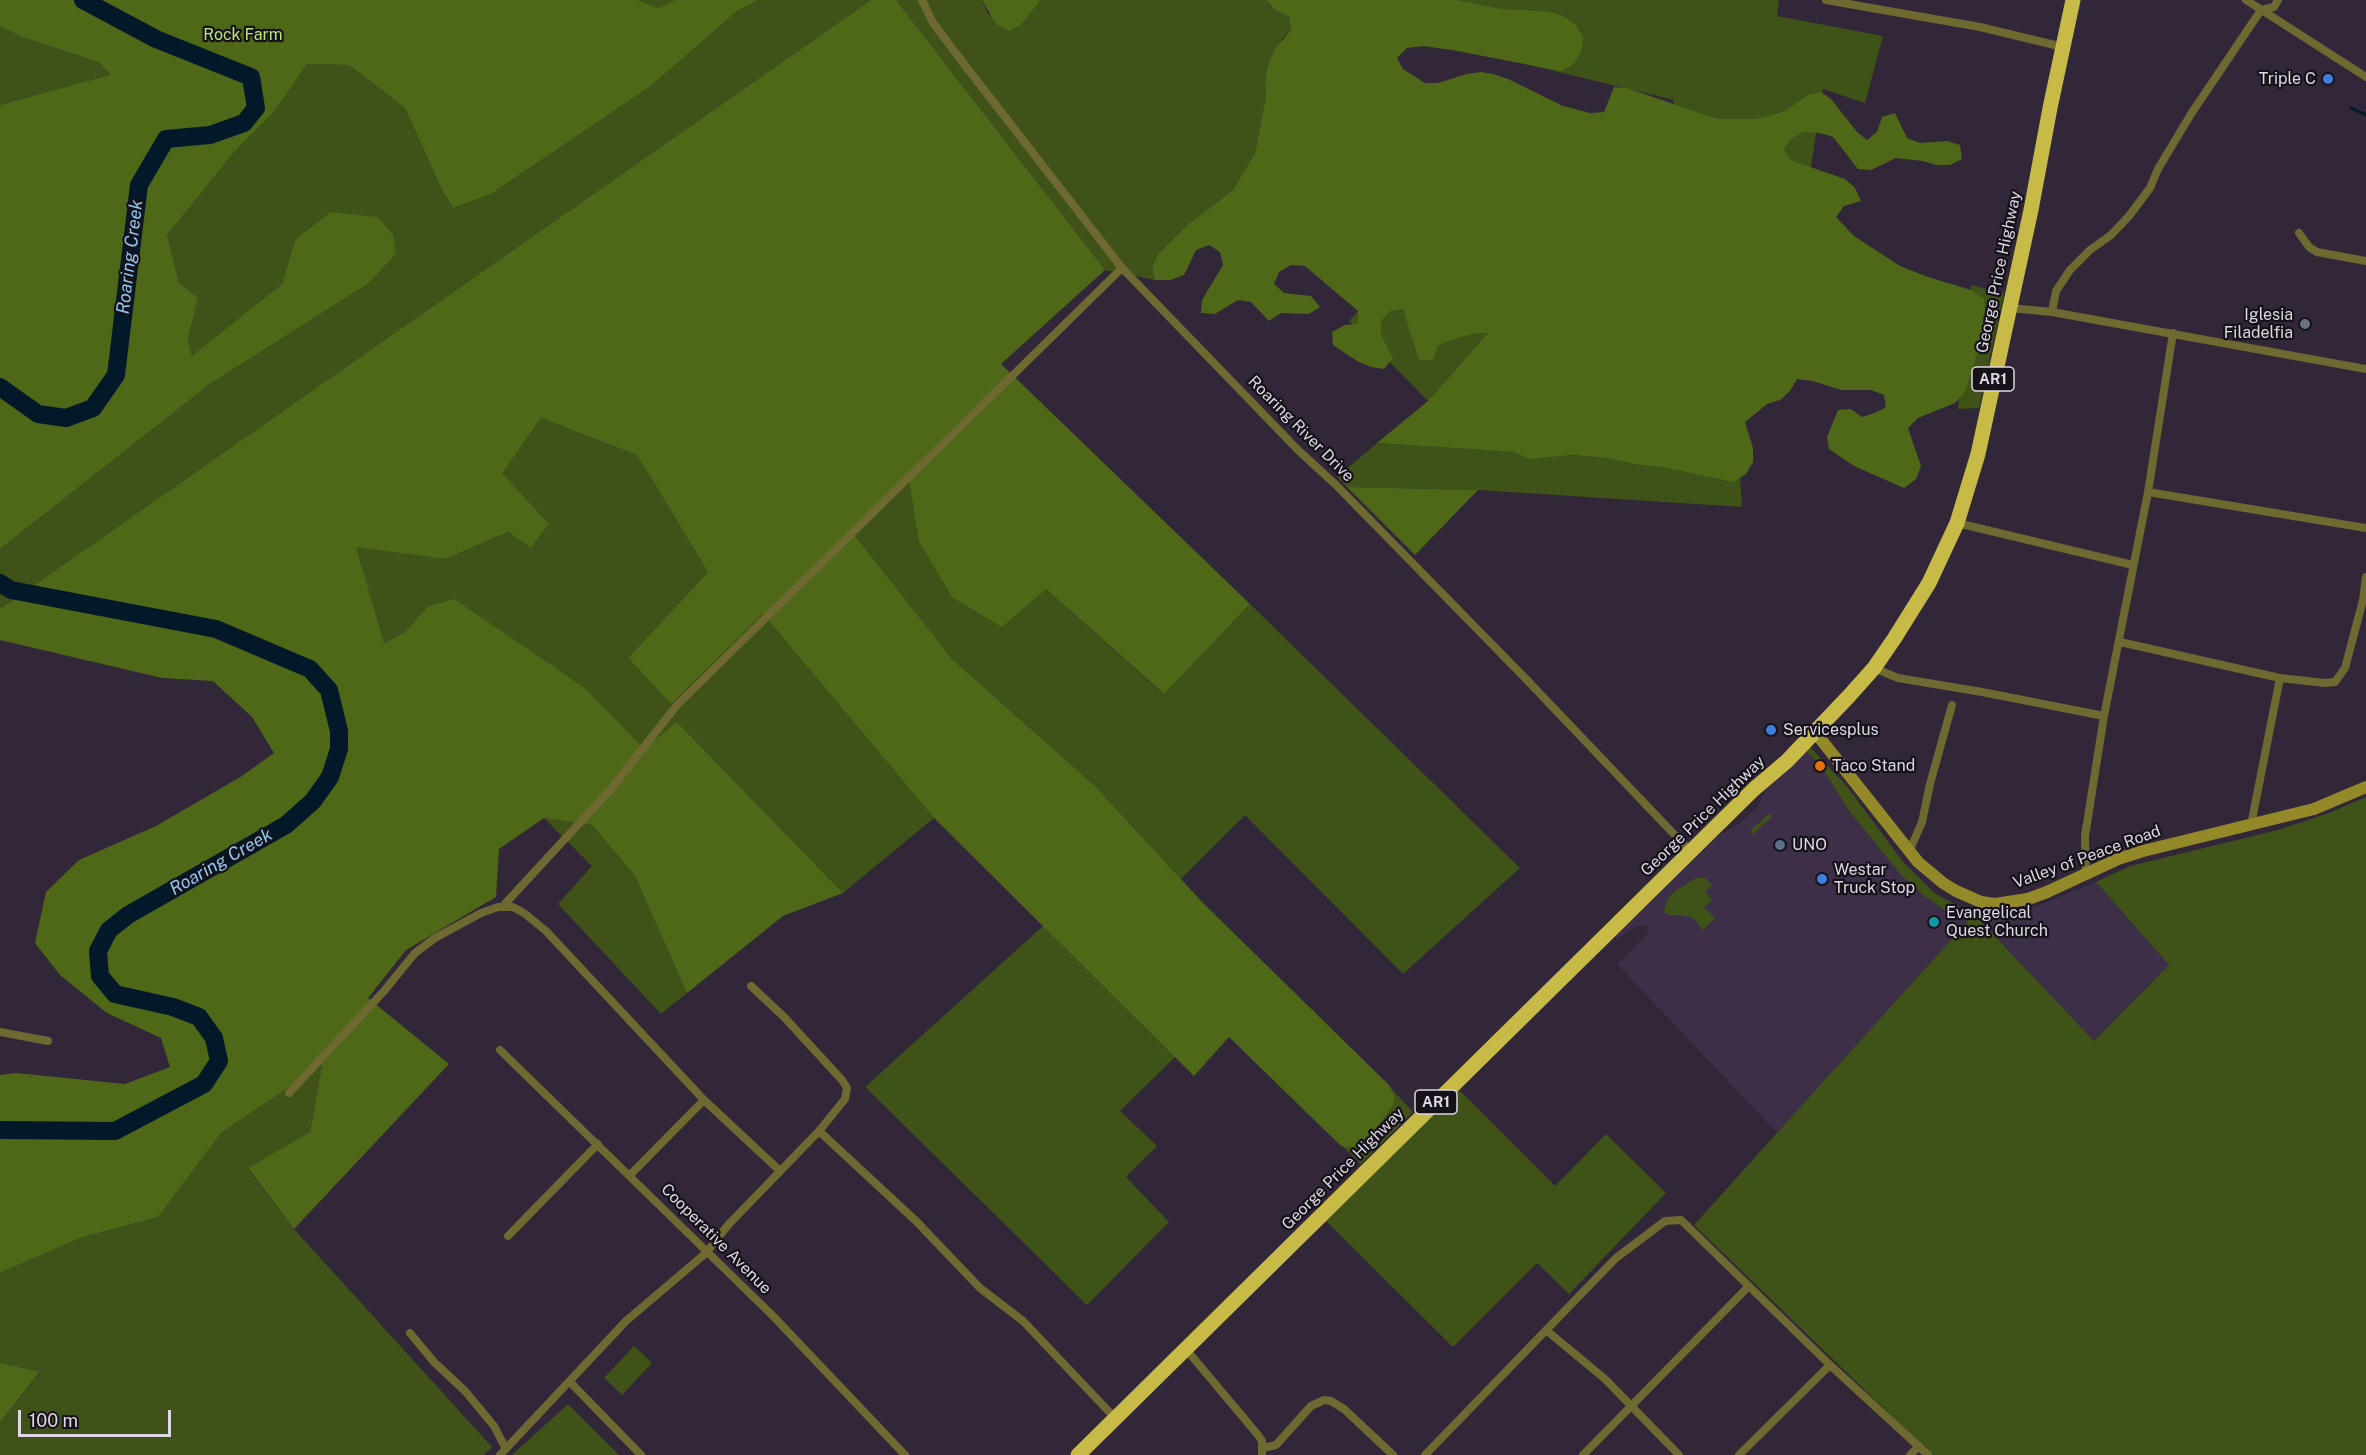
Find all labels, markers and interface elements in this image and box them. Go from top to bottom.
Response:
park label: Rock Farm [203,25,283,45]
place label: Triple C [2259,69,2316,89]
marker: Triple C [2321,72,2335,86]
street label: George Price Highway [1972,189,2026,355]
water label: Roaring Creek [112,199,148,315]
place label: Iglesia Filadelfia [2224,305,2293,343]
marker: Iglesia Filadelfia [2298,317,2312,331]
road number: AR1 [1972,367,2014,391]
street label: Roaring River Drive [1244,372,1358,486]
place label: Servicesplus [1783,720,1879,740]
marker: Servicesplus [1764,723,1778,737]
street label: George Price Highway [1637,752,1769,880]
place label: Taco Stand [1832,756,1915,776]
marker: Taco Stand [1813,759,1827,773]
street label: Valley of Peace Road [2011,821,2163,893]
water label: Roaring Creek [166,824,276,900]
place label: UNO [1792,835,1827,855]
marker: UNO [1773,838,1787,852]
place label: Westar Truck Stop [1834,860,1915,898]
marker: Westar Truck Stop [1815,872,1829,886]
place label: Evangelical Quest Church [1946,903,2048,941]
marker: Evangelical Quest Church [1927,915,1941,929]
road number: AR1 [1415,1090,1457,1114]
street label: George Price Highway [1278,1104,1408,1234]
street label: Cooperative Avenue [657,1180,775,1298]
scale bar [21,1398,174,1436]
text: 100 m [29,1410,78,1431]

